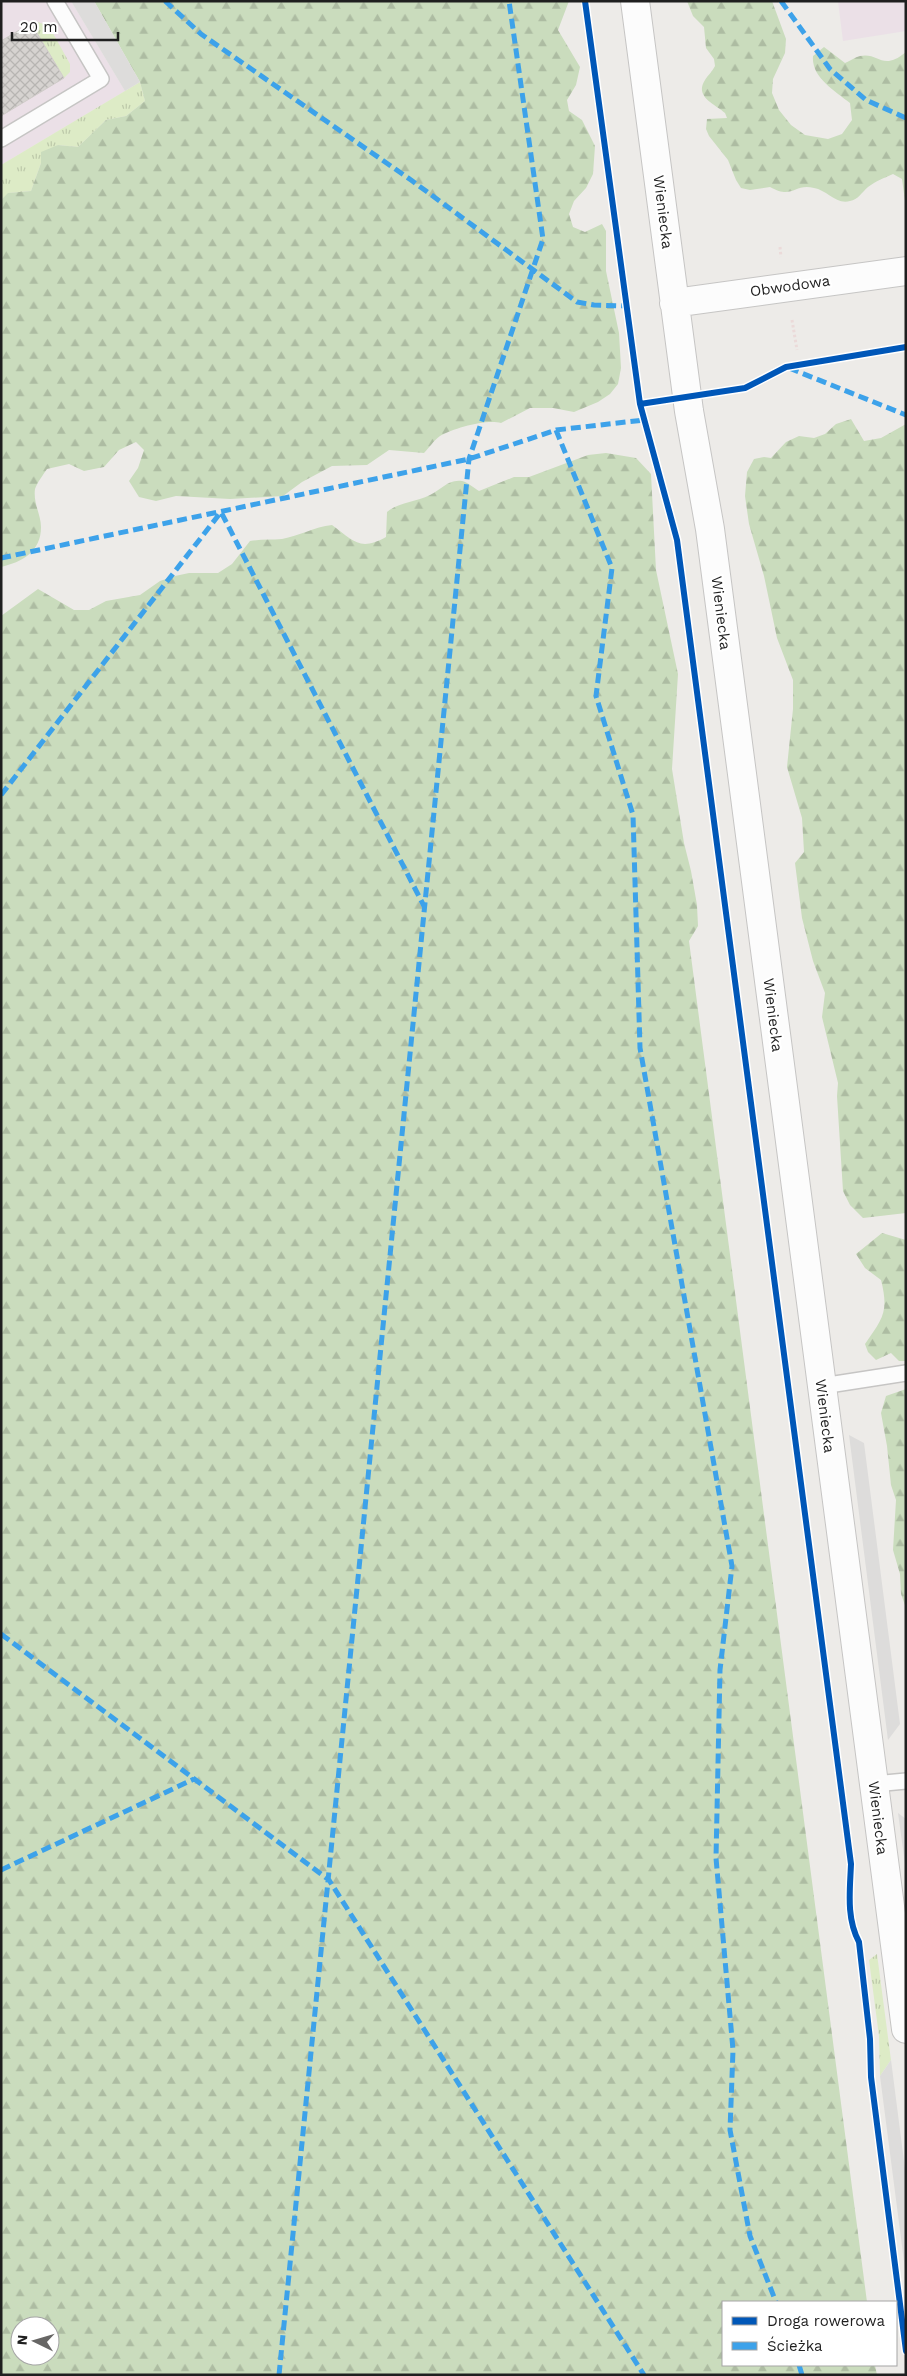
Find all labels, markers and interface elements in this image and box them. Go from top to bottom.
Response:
scale bar [12,10,119,42]
text: 20 m [20,18,58,36]
street label: Wieniecka [650,174,677,250]
street label: Obwodowa [749,271,832,301]
street label: Wieniecka [708,575,735,651]
street label: Wieniecka [760,977,787,1053]
street label: Wieniecka [812,1378,839,1454]
street label: Wieniecka [865,1780,892,1856]
legend [722,2301,897,2366]
text: Droga rowerowa [767,2312,885,2330]
north arrow [10,2316,60,2366]
text: N [14,2334,30,2346]
text: Ścieżka [767,2336,823,2355]

